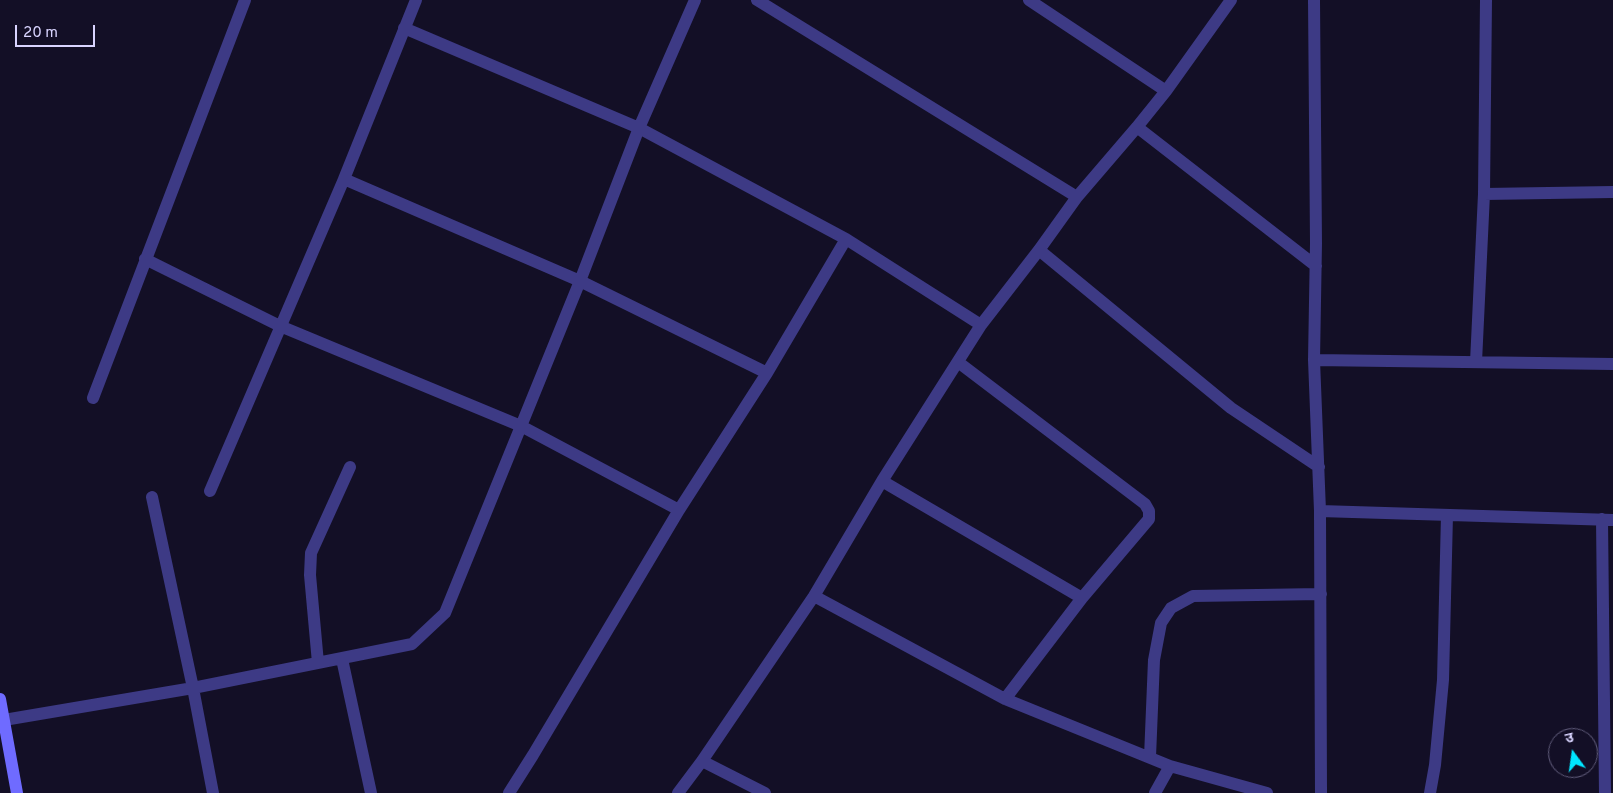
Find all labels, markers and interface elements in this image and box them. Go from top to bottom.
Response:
scale bar [18,15,98,47]
text: 20 m [23,24,58,43]
north arrow [1548,728,1598,778]
text: उ [1563,730,1576,748]

